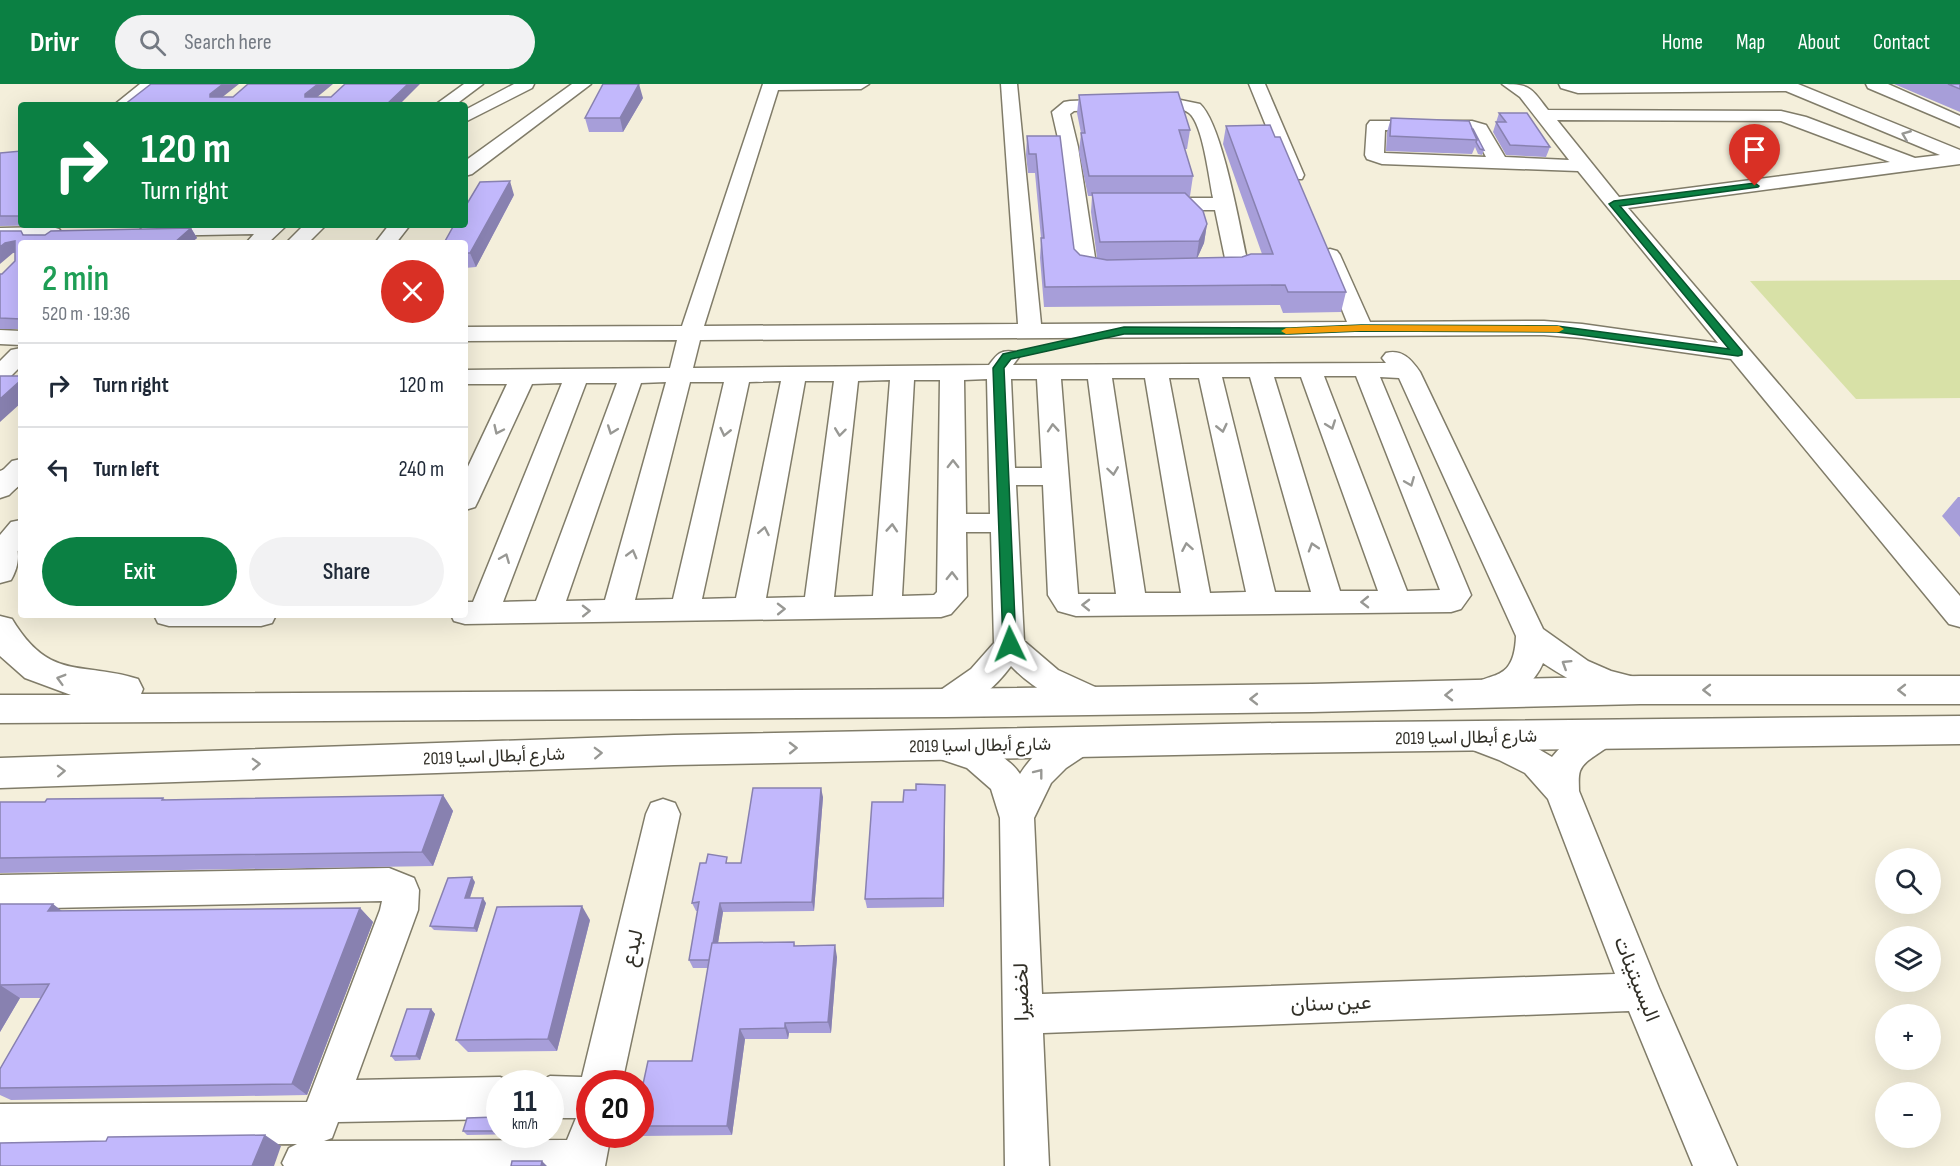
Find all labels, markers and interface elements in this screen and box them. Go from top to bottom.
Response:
search box [115,15,535,69]
text: Drivr [30,26,79,59]
icon: search [136,26,169,59]
text: Search here [184,29,272,56]
text: Home [1662,30,1703,55]
text: Map [1736,30,1765,55]
text: About [1798,30,1840,55]
text: Contact [1873,30,1930,55]
text: 120 m [141,124,231,175]
pin [1729,124,1780,186]
icon: right [42,126,120,204]
one-way arrow [1901,130,1912,142]
icon: arrive [1738,133,1771,166]
text: Turn right [141,175,228,207]
text: 2 min [42,258,109,301]
button: close [381,260,444,323]
text: 520 m · 19:36 [42,302,130,326]
icon: right [42,369,75,402]
text: Turn right [93,372,169,399]
text: 120 m [400,372,444,399]
one-way arrow [1323,419,1336,429]
one-way arrow [1215,422,1228,432]
one-way arrow [494,423,506,434]
one-way arrow [607,424,620,435]
one-way arrow [1047,424,1060,433]
one-way arrow [719,426,732,436]
one-way arrow [834,427,847,436]
icon: left [42,453,75,486]
text: Turn left [93,456,159,483]
text: 240 m [398,456,444,483]
one-way arrow [947,460,959,469]
one-way arrow [1107,466,1119,476]
one-way arrow [1403,476,1415,487]
one-way arrow [885,524,898,533]
one-way arrow [757,527,770,537]
button: Exit [42,537,237,606]
button: Share [249,537,444,606]
one-way arrow [1182,542,1194,552]
one-way arrow [1308,542,1320,553]
one-way arrow [625,550,637,560]
one-way arrow [498,553,510,564]
one-way arrow [946,572,959,581]
one-way arrow [1360,596,1369,608]
one-way arrow [1081,599,1090,611]
one-way arrow [777,603,786,615]
one-way arrow [582,605,591,617]
position arrow [978,612,1042,676]
one-way arrow [1562,659,1572,671]
one-way arrow [57,674,67,686]
one-way arrow [1702,684,1711,696]
one-way arrow [1897,684,1906,696]
one-way arrow [1444,689,1453,701]
one-way arrow [1249,693,1258,705]
street label: شارع أبطال اسيا 2019 [1395,726,1537,750]
street label: شارع أبطال اسيا 2019 [909,734,1051,758]
one-way arrow [788,742,797,754]
street label: شارع أبطال اسيا 2019 [423,744,565,770]
one-way arrow [593,746,602,759]
one-way arrow [251,758,260,770]
one-way arrow [56,764,65,777]
one-way arrow [1032,769,1043,780]
map controls [1875,848,1941,1148]
button: search [1875,848,1941,914]
button: layers [1875,926,1941,992]
street label: لبدع [616,927,650,969]
street label: البسيتينات [1608,933,1665,1025]
street label: لخضيرا [1008,963,1035,1021]
street label: عين سنان [1290,990,1372,1017]
button: + [1875,1004,1941,1070]
speed limit sign: 20 [576,1070,654,1148]
button: − [1875,1082,1941,1148]
text: 11 [513,1084,537,1120]
text: km/h [512,1115,538,1134]

